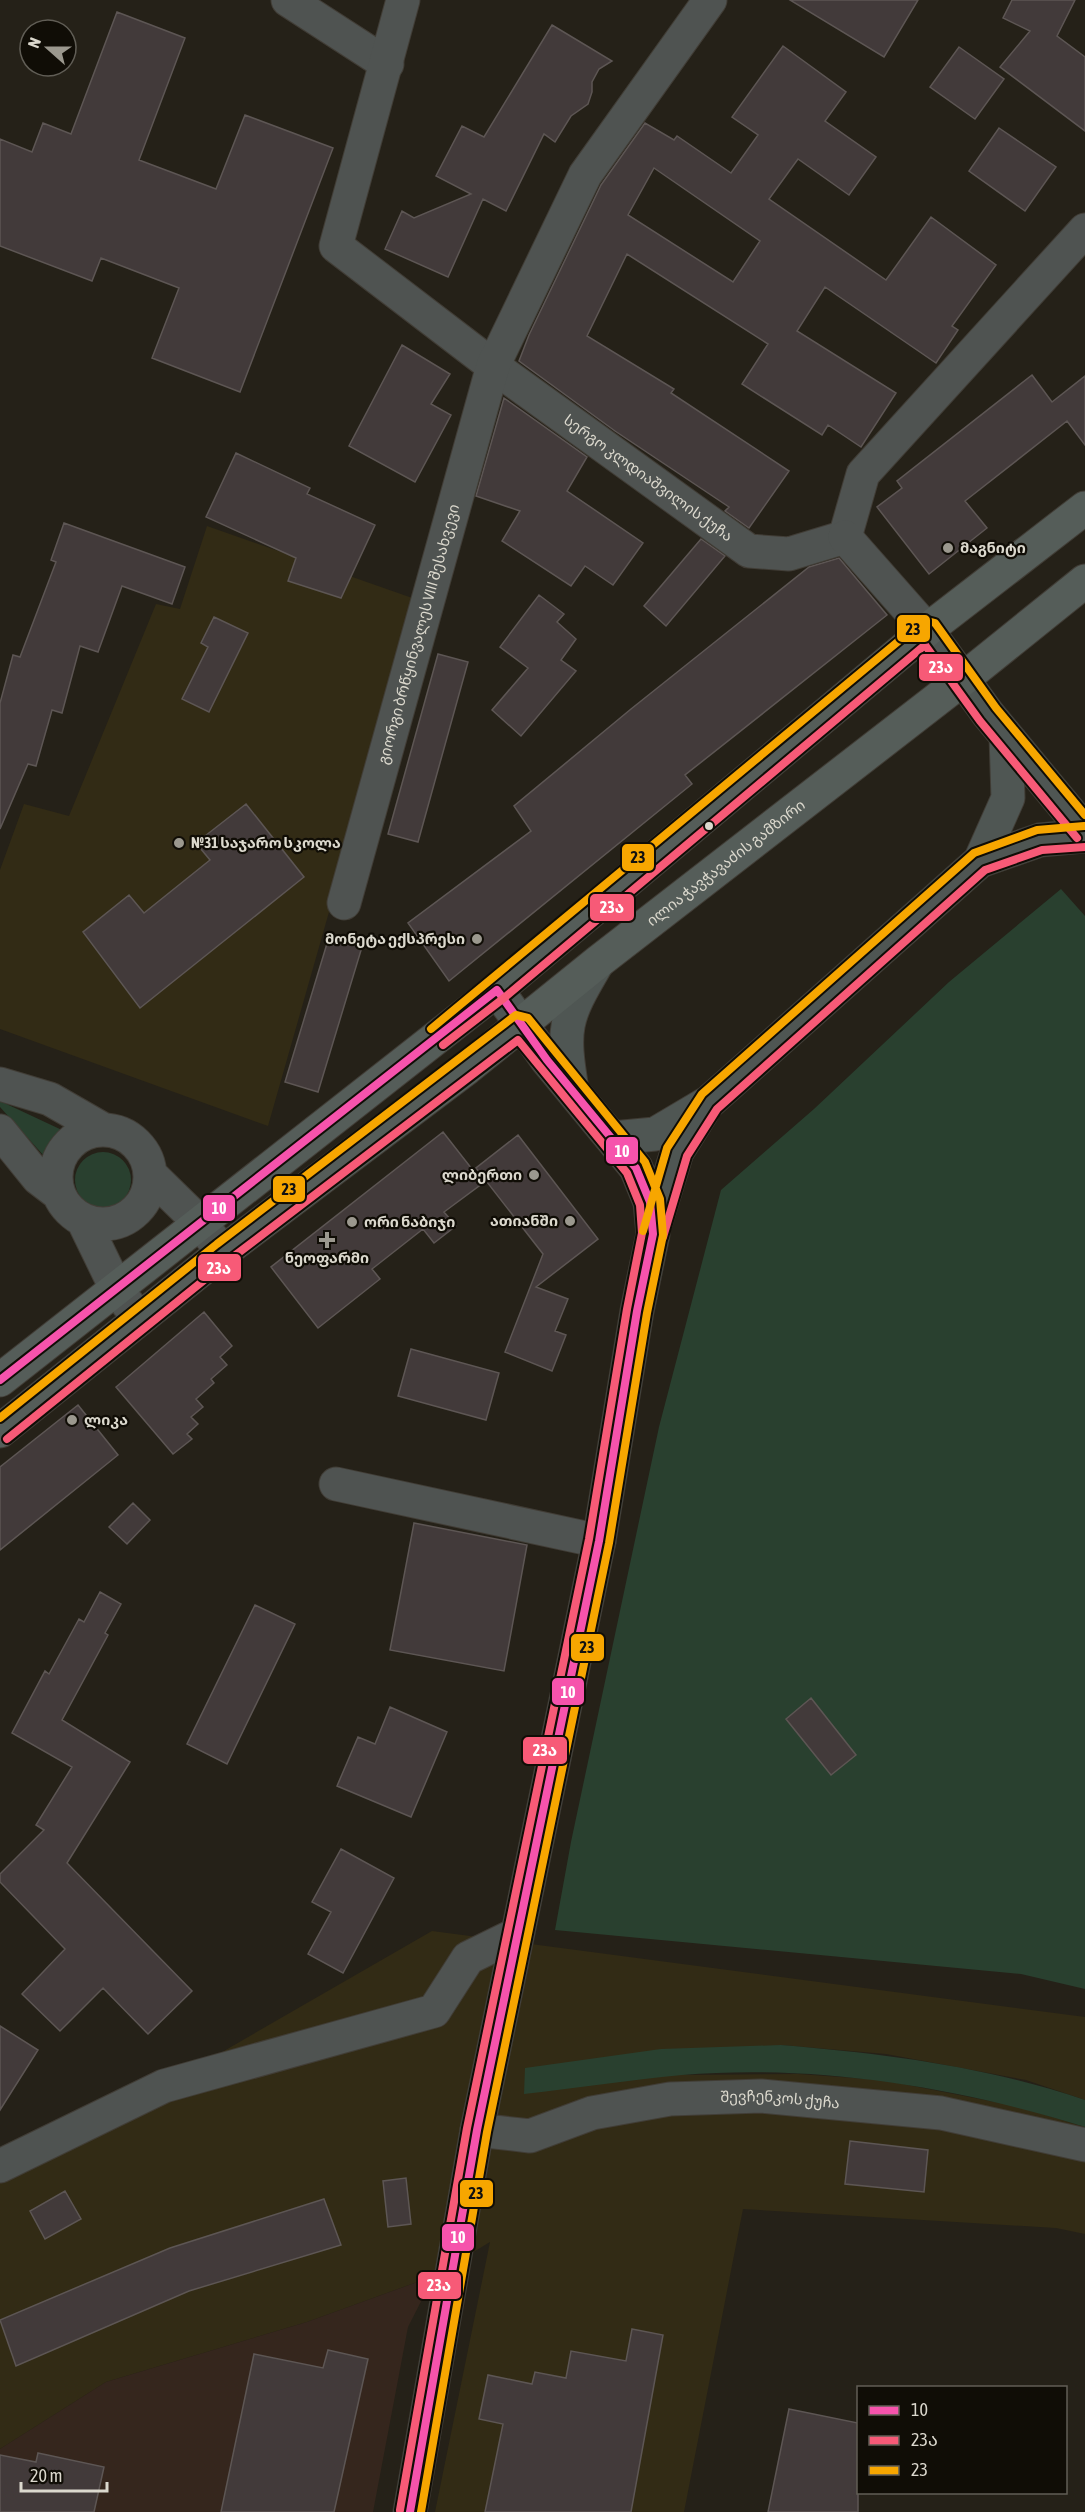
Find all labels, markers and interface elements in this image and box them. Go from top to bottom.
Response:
north arrow [18,18,78,78]
text: N [24,35,44,50]
street label: სერგო კლდიაშვილის ქუჩა [561,411,736,544]
street label: გიორგი ბრწყინვალეს VIII შესახვევი [374,502,462,766]
place label: მაგნიტი [960,539,1026,557]
marker: მაგნიტი [941,541,955,555]
line badge: 23 [896,614,931,643]
text: 23 [905,620,921,638]
line badge: 23ა [918,653,964,682]
text: 23ა [929,658,953,676]
street label: ილია ჭავჭავაძის გამზირი [643,796,808,929]
unlabelled marker [703,820,715,832]
place label: №31 საჯარო სკოლა [191,834,341,852]
marker: №31 საჯარო სკოლა [172,836,186,850]
line badge: 23 [621,843,655,872]
text: 23 [630,848,646,866]
line badge: 23ა [589,893,635,922]
text: 23ა [600,898,624,916]
place label: მონეტა ექსპრესი [325,930,465,948]
marker: მონეტა ექსპრესი [470,932,484,946]
line badge: 10 [605,1136,639,1165]
text: 10 [614,1142,630,1160]
place label: ლიბერთი [442,1166,522,1184]
marker: ლიბერთი [527,1168,541,1182]
line badge: 23 [272,1175,306,1203]
text: 23 [281,1180,297,1198]
line badge: 10 [202,1194,236,1222]
text: 10 [211,1199,227,1217]
place label: ათიანში [490,1212,558,1229]
place label: ორი ნაბიჯი [364,1213,455,1231]
marker: ათიანში [563,1214,577,1228]
marker: ორი ნაბიჯი [345,1215,359,1229]
marker: ნეოფარმი [320,1233,334,1247]
place label: ნეოფარმი [285,1249,369,1267]
line badge: 23ა [197,1253,242,1282]
text: 23ა [207,1259,231,1277]
place label: ლიკა [84,1411,128,1429]
marker: ლიკა [65,1413,79,1427]
line badge: 23 [570,1633,605,1662]
text: 23 [579,1638,595,1656]
line badge: 10 [551,1677,585,1706]
text: 10 [560,1683,576,1701]
line badge: 23ა [522,1736,568,1765]
text: 23ა [533,1741,557,1759]
street label: შევჩენკოს ქუჩა [720,2087,841,2111]
line badge: 23 [459,2179,494,2208]
text: 23 [468,2184,484,2202]
line badge: 10 [441,2223,475,2252]
text: 10 [450,2228,466,2246]
line badge: 23ა [417,2271,462,2300]
text: 23ა [427,2276,451,2294]
legend [857,2386,1067,2494]
text: 10 [911,2399,928,2420]
text: 23ა [911,2429,938,2450]
scale bar [21,2455,106,2493]
text: 23 [911,2459,928,2480]
text: 20 m [30,2465,62,2486]

